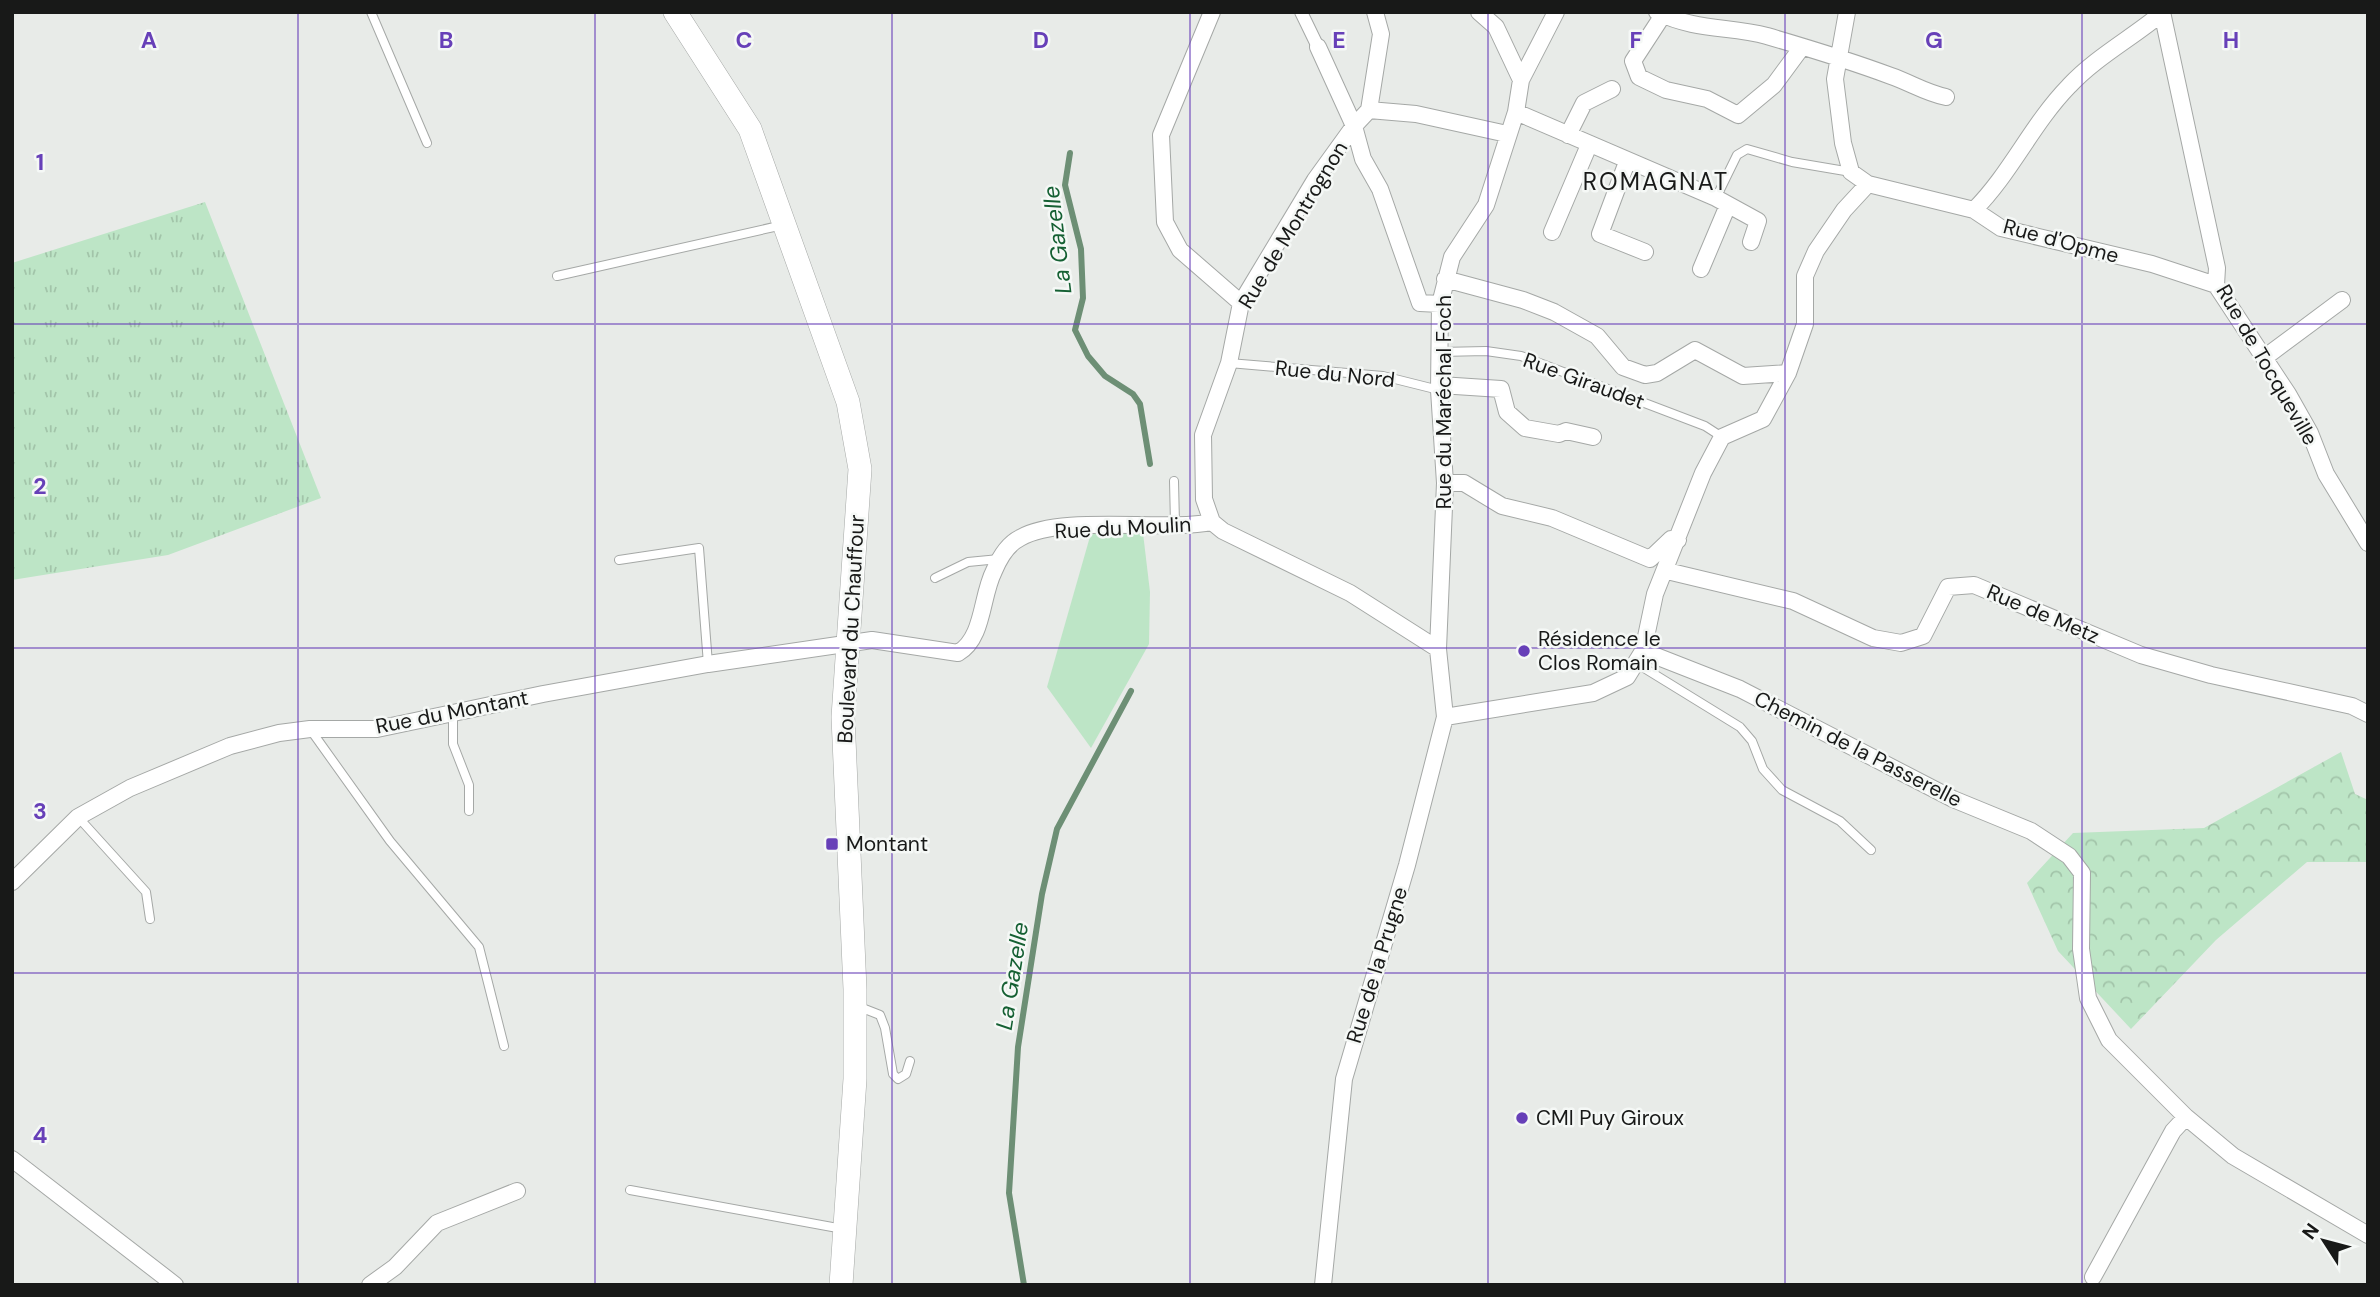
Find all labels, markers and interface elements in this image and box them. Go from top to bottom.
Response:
text: A [141,25,157,55]
text: B [439,25,453,55]
text: C [736,25,752,55]
text: D [1033,25,1049,55]
text: E [1332,25,1346,55]
text: F [1630,25,1643,55]
text: G [1925,25,1943,55]
text: H [2223,25,2239,55]
street label: Rue de Montrognon [1232,136,1354,314]
text: 1 [36,147,44,177]
district label: ROMAGNAT [1583,166,1729,197]
water label: La Gazelle [1035,184,1079,296]
street label: Rue d'Opme [2000,212,2122,270]
street label: Rue de Tocqueville [2210,280,2324,451]
street label: Rue du Maréchal Foch [1430,295,1458,509]
street label: Rue Giraudet [1519,346,1649,416]
street label: Rue du Nord [1274,354,1396,394]
text: 2 [33,471,47,501]
street label: Rue du Moulin [1054,510,1192,546]
street label: Boulevard du Chauffour [831,514,871,744]
street label: Rue de Metz [1982,578,2104,650]
place label: Résidence le Clos Romain [1538,625,1661,677]
marker: Résidence le Clos Romain [1516,643,1532,659]
street label: Rue du Montant [373,683,531,741]
street label: Chemin de la Passerelle [1749,684,1967,814]
text: 3 [33,796,47,826]
place label: Montant [846,830,928,858]
marker: Montant [824,836,840,852]
street label: Rue de la Prugne [1340,883,1414,1047]
water label: La Gazelle [989,920,1035,1032]
place label: CMI Puy Giroux [1536,1104,1684,1132]
marker: CMI Puy Giroux [1514,1110,1530,1126]
text: 4 [33,1120,48,1150]
north arrow [2289,1206,2359,1276]
text: N [2296,1218,2325,1244]

